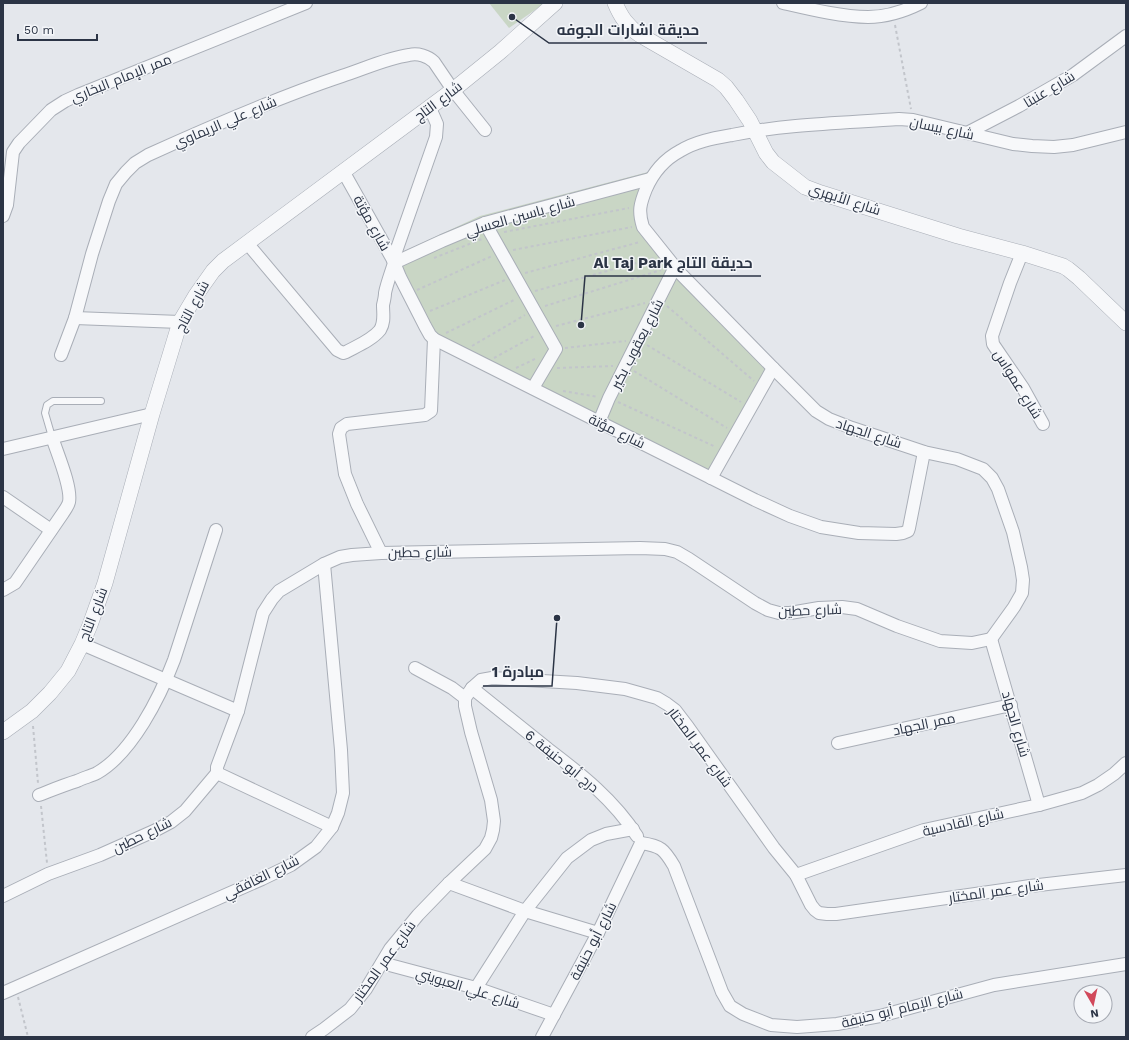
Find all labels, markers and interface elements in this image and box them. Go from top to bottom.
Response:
scale bar [18,16,97,42]
callout: حديقة اشارات الجوفه [549,16,707,43]
text: حديقة اشارات الجوفه [557,21,699,39]
text: 50 m [24,23,54,37]
street label: ممر الإمام البخاري [68,50,175,109]
street label: شارع عنبتا [1021,68,1078,111]
street label: شارع التاج [411,78,466,125]
street label: شارع علي الريماوي [171,93,280,155]
street label: شارع بيسان [908,113,976,144]
street label: شارع الأبهري [806,180,883,222]
street label: شارع مؤتة [349,193,394,254]
street label: شارع ياسين العسلي [463,193,578,243]
callout: Al Taj Park حديقة التاج [585,249,761,276]
text: Al Taj Park حديقة التاج [593,254,753,273]
street label: شارع التاج [172,278,213,335]
street label: شارع يعقوب بكير [607,296,667,393]
street label: شارع عمواس [990,346,1046,422]
street label: شارع مؤتة [586,410,648,452]
street label: شارع الجهاد [834,415,904,452]
street label: شارع حطين [388,543,452,562]
street label: شارع التاج [76,585,111,643]
street label: شارع حطين [778,601,842,620]
callout: مبادرة 1 [483,659,552,686]
text: مبادرة 1 [492,663,544,681]
street label: شارع الجهاد [998,689,1033,759]
street label: شارع عمر المختار [663,703,735,791]
street label: ممر الجهاد [891,710,957,738]
street label: درج أبو حنيفة 6 [521,726,603,796]
street label: شارع القادسية [921,805,1006,840]
street label: شارع حطين [110,814,175,857]
street label: شارع الغافقي [220,852,303,906]
street label: شارع عمر المختار [946,876,1045,907]
street label: شارع أبو حنيفة [566,899,620,983]
street label: شارع عمر المختار [349,917,420,1006]
street label: شارع علي العبويني [413,965,522,1015]
street label: شارع الإمام أبو حنيفة [839,984,965,1033]
north arrow [1073,984,1113,1024]
text: N [1089,1006,1100,1020]

